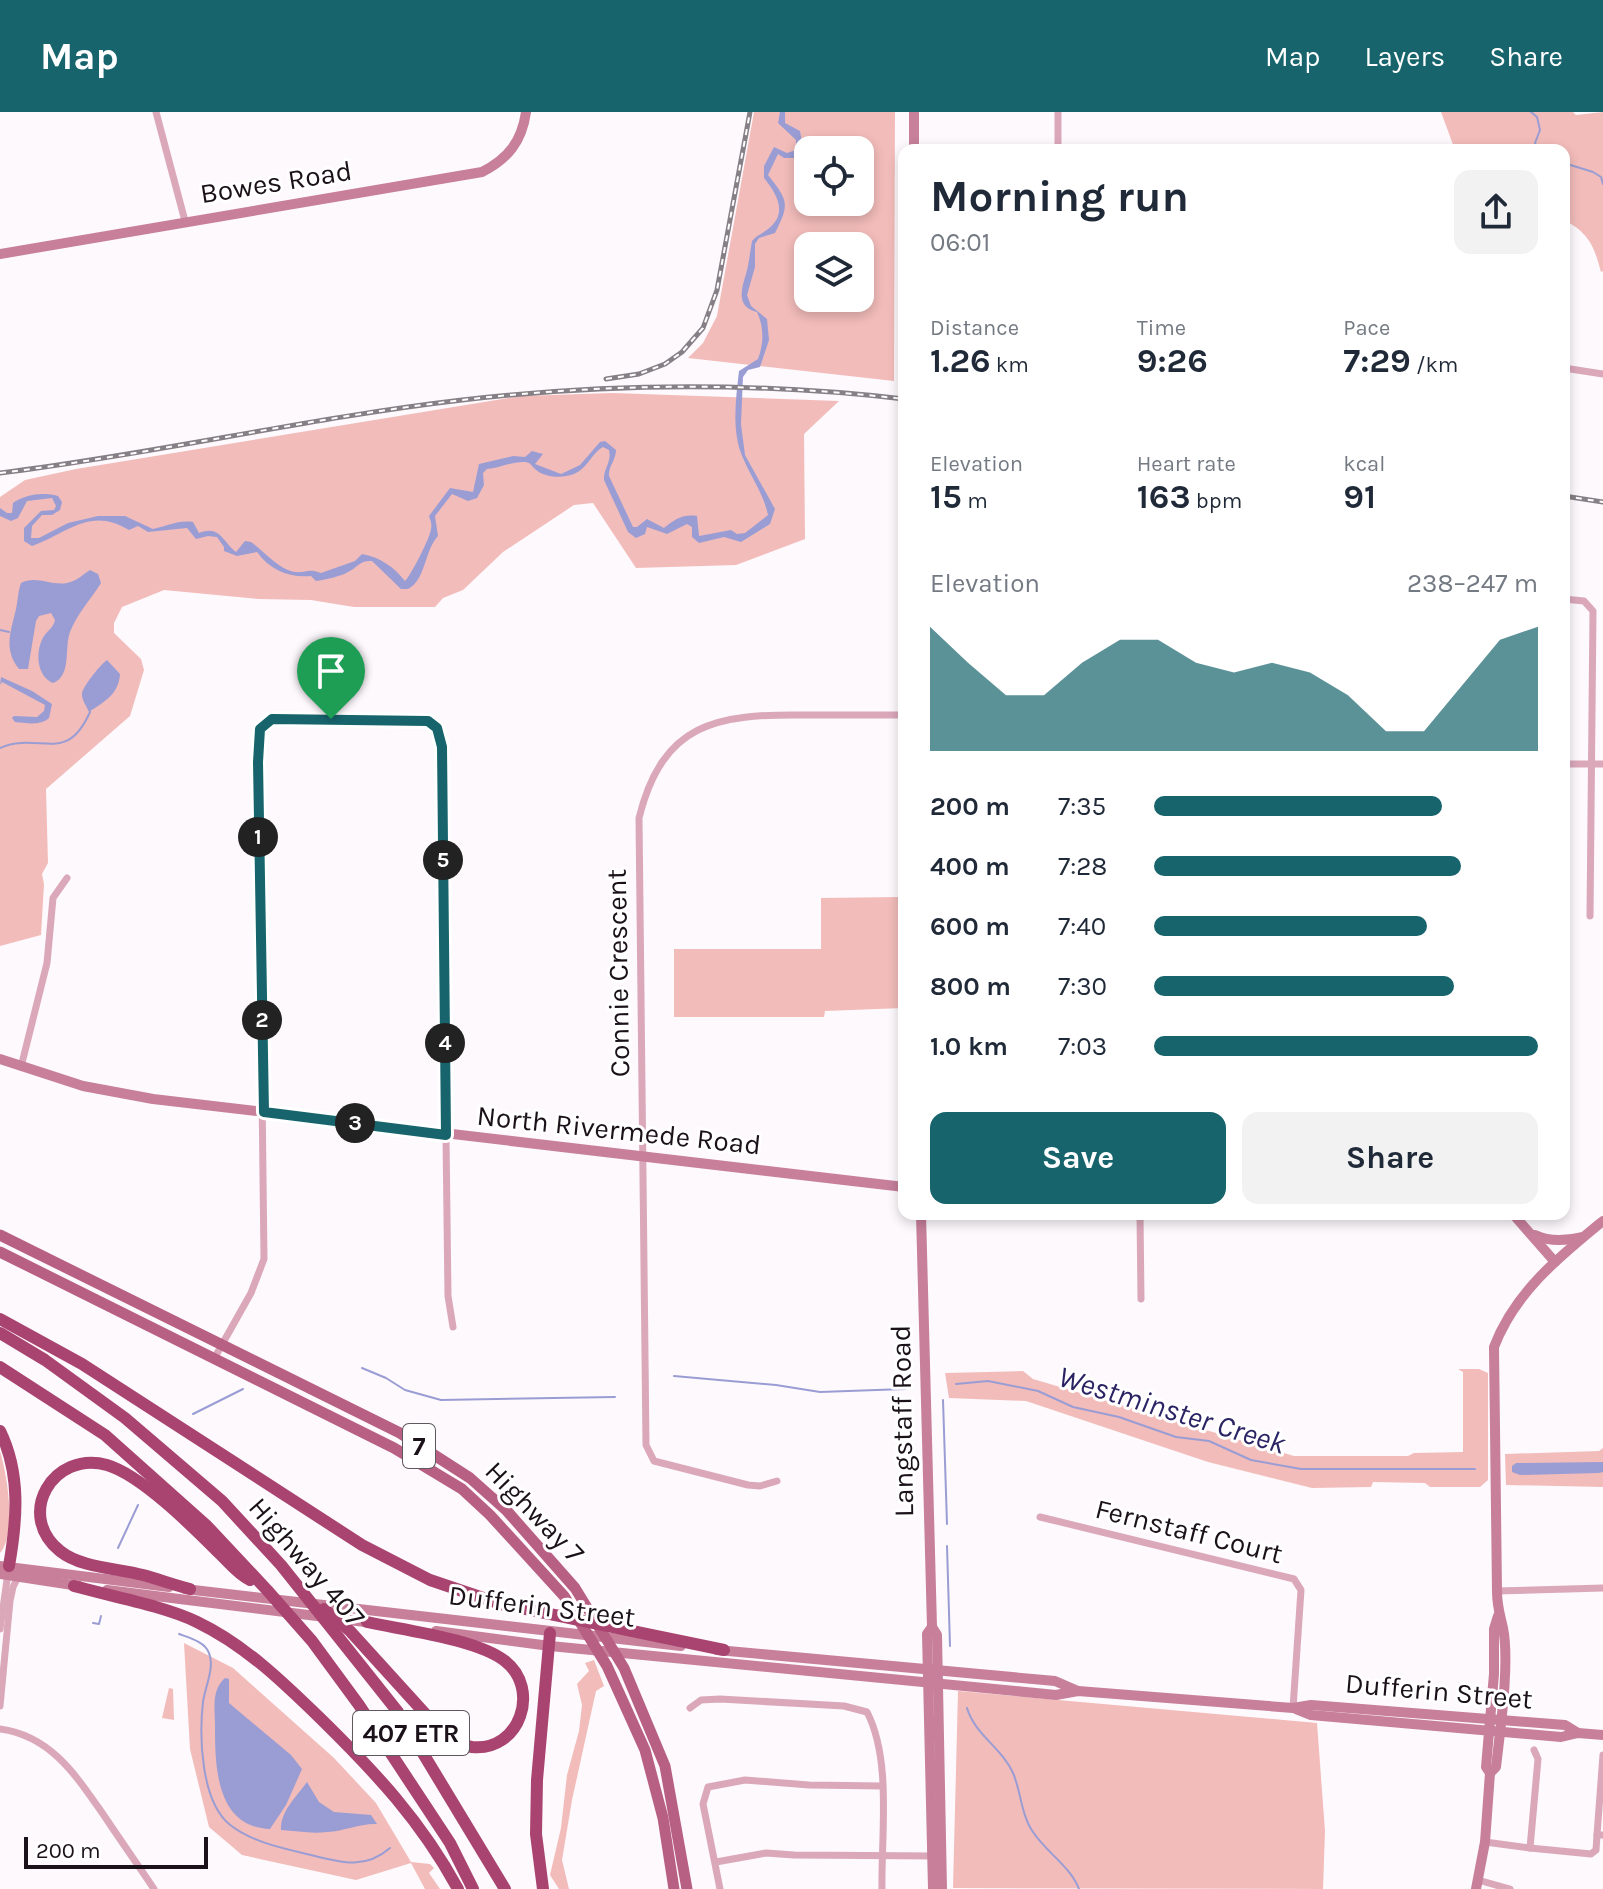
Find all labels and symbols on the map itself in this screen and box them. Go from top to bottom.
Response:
street label: Bowes Road [198,154,354,210]
pin [297,637,365,719]
pin: 1 [238,817,278,857]
pin: 5 [423,840,463,880]
street label: Connie Crescent [600,869,636,1077]
pin: 2 [242,1000,282,1040]
pin: 4 [425,1023,465,1063]
street label: North Rivermede Road [475,1099,763,1161]
pin: 3 [335,1103,375,1143]
street label: Langstaff Road [884,1325,920,1517]
water label: Westminster Creek [1054,1358,1291,1462]
road number: 7 [403,1424,435,1468]
street label: Highway 7 [479,1454,591,1570]
street label: Highway 407 [242,1491,372,1633]
street label: Fernstaff Court [1092,1492,1286,1570]
street label: Dufferin Street [447,1578,637,1634]
street label: Dufferin Street [1344,1666,1534,1716]
road number: 407 ETR [353,1711,469,1755]
scale bar [24,1833,208,1869]

